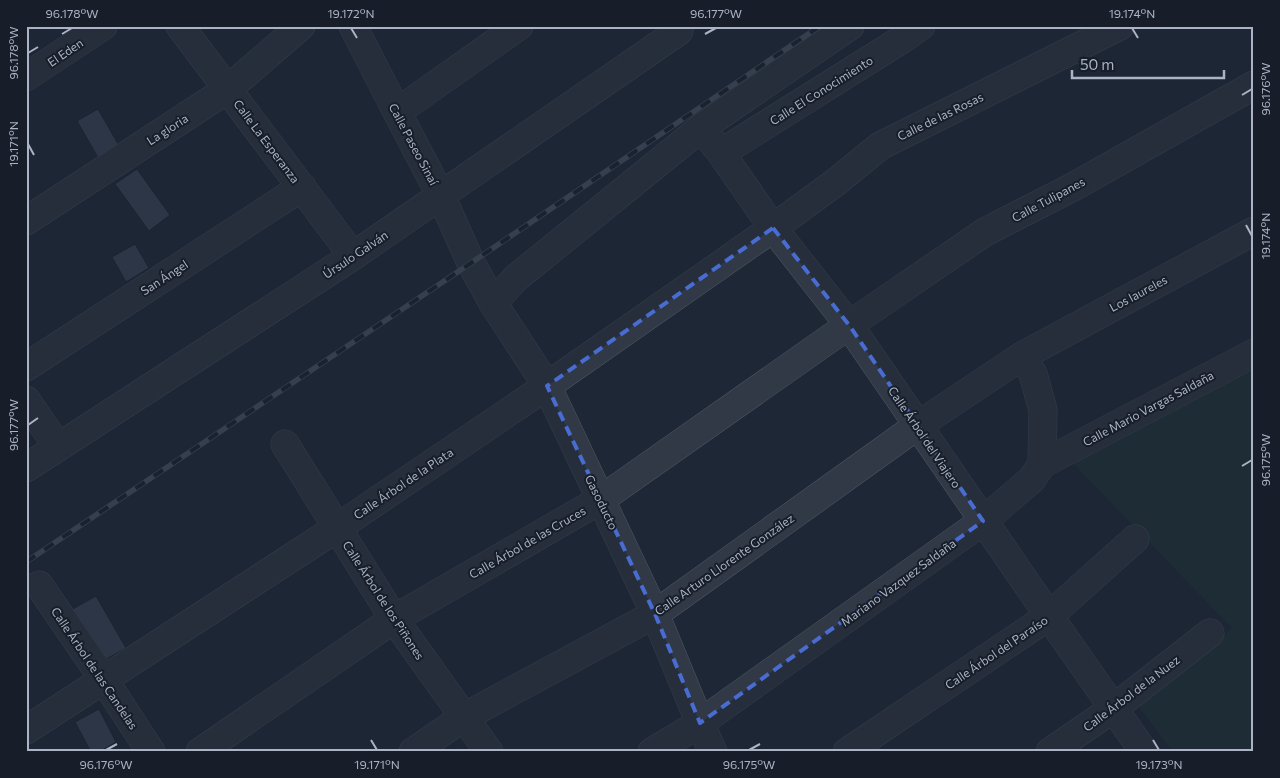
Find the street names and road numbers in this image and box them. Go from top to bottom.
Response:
street label: El Eden [45,35,85,69]
street label: Calle El Conocimiento [767,53,875,127]
street label: Calle de las Rosas [895,89,985,143]
street label: Calle La Esperanza [231,97,303,185]
street label: Calle Paseo Sinaí [387,101,442,188]
street label: La gloria [144,111,190,147]
street label: Calle Tulipanes [1009,174,1087,224]
street label: Úrsulo Galván [320,227,390,281]
street label: San Ángel [138,257,190,297]
street label: Los laureles [1107,272,1169,314]
street label: Calle Mario Vargas Saldaña [1080,368,1216,448]
street label: Calle Árbol del Viajero [886,384,964,490]
street label: Calle Árbol de la Plata [351,444,455,522]
street label: Gasoducto [583,472,621,532]
street label: Calle Árbol de las Cruces [466,503,588,581]
street label: Calle Arturo Llorente González [652,510,796,618]
street label: Mariano Vazquez Saldaña [838,535,958,629]
street label: Calle Árbol de los Piñones [340,538,428,662]
street label: Calle Árbol de las Candelas [49,604,141,732]
street label: Calle Árbol del Paraíso [942,612,1050,692]
street label: Calle Árbol de la Nuez [1080,652,1182,734]

